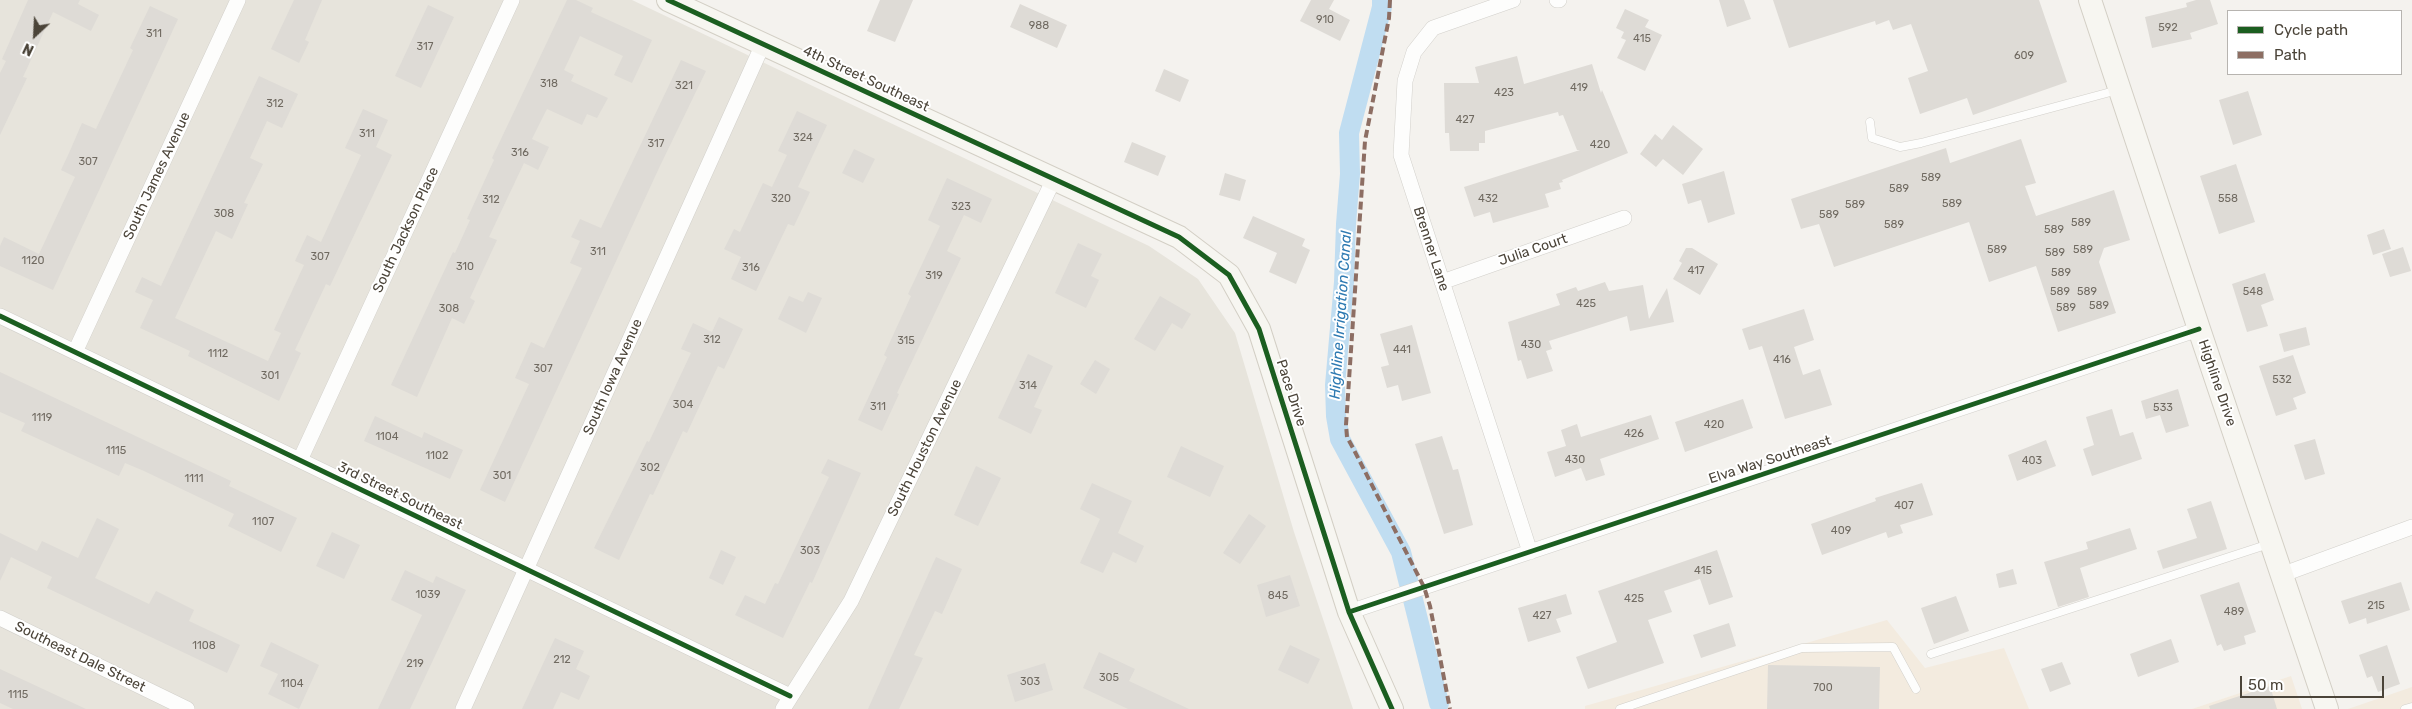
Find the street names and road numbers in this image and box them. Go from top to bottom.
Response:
street label: 4th Street Southeast [800,42,932,116]
street label: South James Avenue [120,109,194,243]
street label: South Jackson Place [369,164,443,296]
street label: Brenner Lane [1409,205,1453,293]
street label: Julia Court [1496,230,1570,270]
street label: South Iowa Avenue [580,316,646,438]
street label: Highline Drive [2194,337,2240,429]
street label: Pace Drive [1272,357,1310,429]
street label: South Houston Avenue [884,377,966,519]
street label: Elva Way Southeast [1707,432,1833,488]
street label: 3rd Street Southeast [335,459,465,533]
street label: Southeast Dale Street [12,618,148,696]

